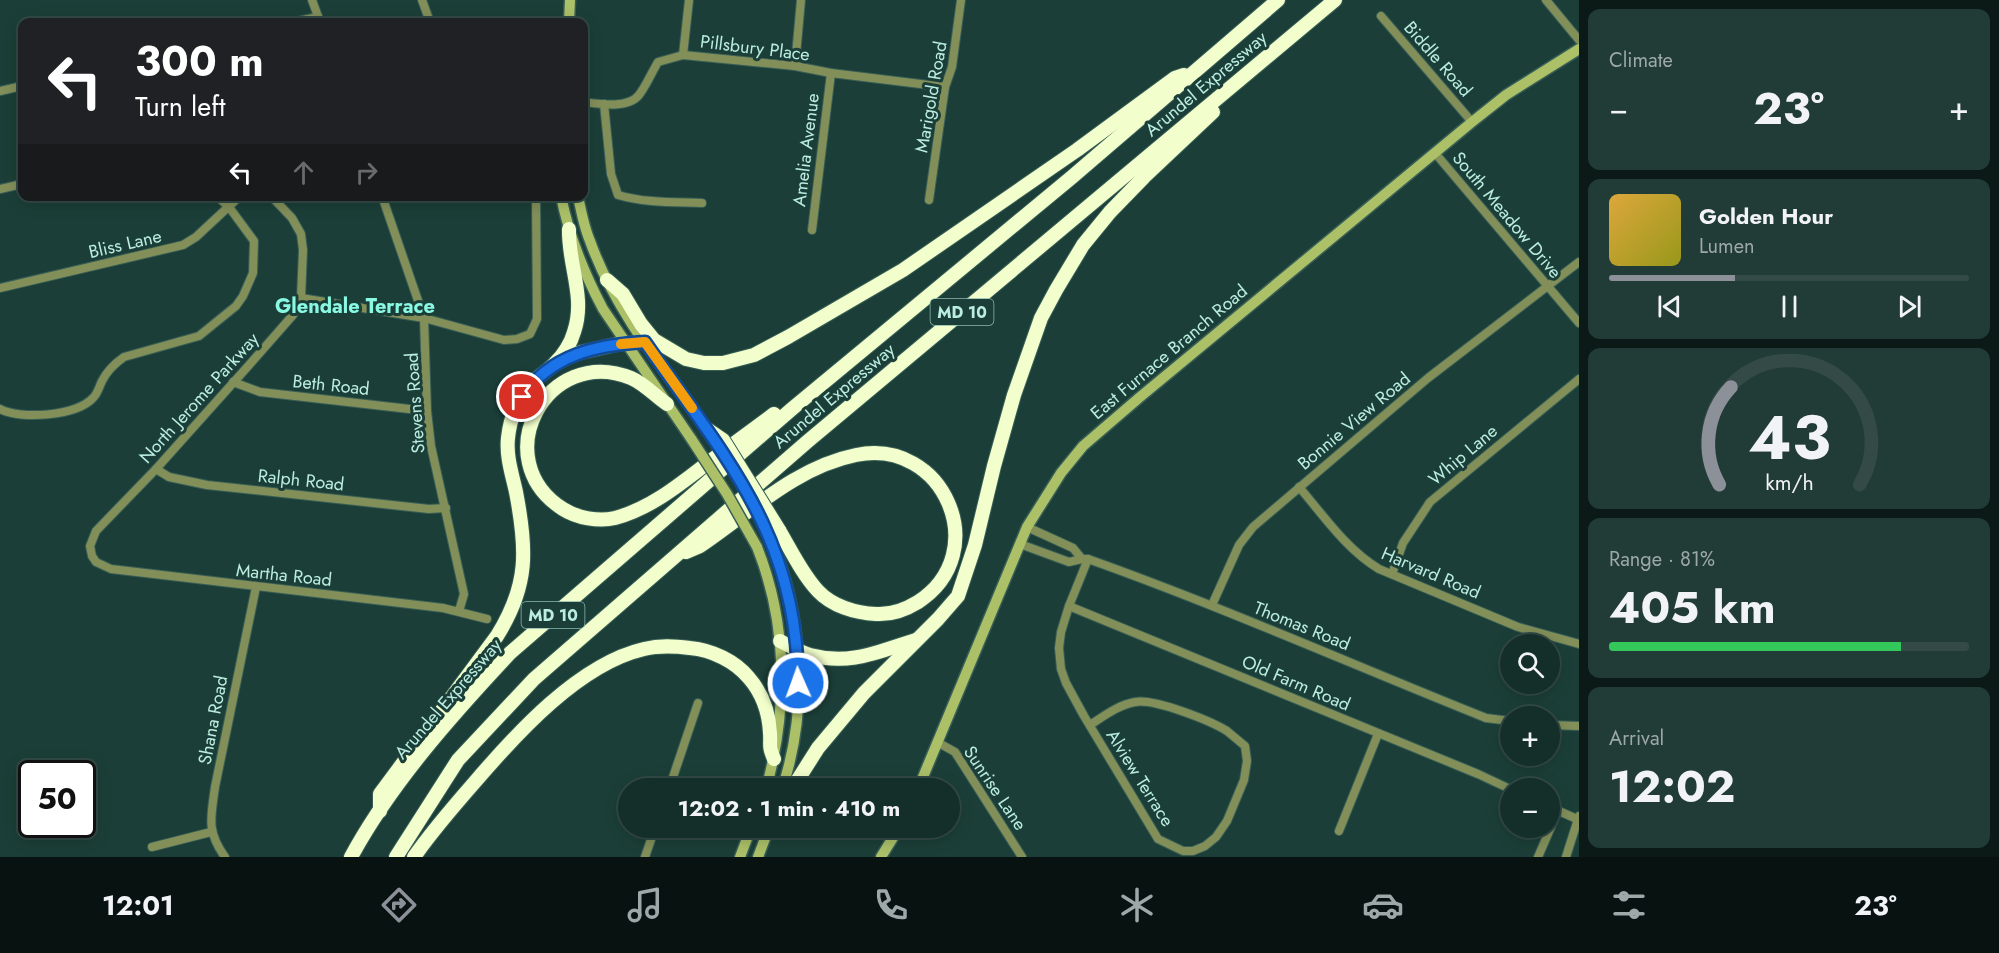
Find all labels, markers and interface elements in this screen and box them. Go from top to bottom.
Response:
street label: Biddle Road [1398,15,1478,103]
street label: Arundel Expressway [1139,25,1273,143]
street label: Pillsbury Place [699,28,811,68]
text: 300 m [135,31,264,92]
street label: Marigold Road [908,39,954,155]
icon: left [36,42,114,120]
text: Climate [1609,46,1673,75]
text: 23° [1753,76,1824,141]
text: − [1609,85,1628,132]
text: + [1949,85,1969,132]
text: Turn left [135,87,225,126]
street label: Amelia Avenue [786,92,826,208]
street label: South Meadow Drive [1446,146,1568,284]
icon: left [224,156,257,189]
icon: ahead [287,156,320,189]
icon: right [350,156,383,189]
text: Golden Hour [1699,200,1833,232]
street label: Bliss Lane [86,223,164,265]
text: Lumen [1699,232,1755,261]
street label: East Furnace Branch Road [1085,278,1253,426]
icon: previous [1653,290,1686,323]
icon: pause [1773,290,1806,323]
icon: next [1893,290,1926,323]
district label: Glendale Terrace [275,292,435,321]
road number: MD 10 [930,299,994,325]
street label: North Jerome Parkway [133,327,265,469]
street label: Arundel Expressway [767,337,901,455]
street label: Stevens Road [399,352,431,454]
street label: Bonnie View Road [1292,366,1416,476]
street label: Beth Road [291,368,371,402]
pin [496,371,547,422]
icon: arrive [505,380,538,413]
text: 43 [1748,393,1830,483]
street label: Whip Lane [1423,418,1503,492]
street label: Ralph Road [256,463,346,497]
text: km/h [1765,468,1813,499]
street label: Harvard Road [1377,540,1485,606]
text: Range · 81% [1609,545,1715,574]
street label: Martha Road [235,557,333,593]
text: 405 km [1609,575,1776,640]
street label: Thomas Road [1250,595,1354,657]
road number: MD 10 [522,602,584,628]
street label: Arundel Expressway [388,633,508,765]
map controls [1500,634,1560,838]
button: search [1500,634,1560,694]
street label: Old Farm Road [1238,648,1354,718]
position arrow [766,651,830,715]
street label: Shana Road [192,673,234,767]
button: + [1500,706,1560,766]
street label: Alview Terrace [1100,724,1180,832]
text: Arrival [1609,724,1664,753]
street label: Sunrise Lane [957,741,1033,835]
text: 12:02 [1609,754,1735,819]
speed limit sign: 50 [18,760,96,838]
button: − [1500,778,1560,838]
text: 12:02 · 1 min · 410 m [678,792,900,824]
icon: directions [378,884,420,926]
icon: music [624,884,666,926]
icon: phone [870,884,912,926]
icon: climate [1116,884,1158,926]
icon: car [1362,884,1404,926]
icon: filters [1608,884,1650,926]
text: 12:01 [102,886,174,925]
text: 23° [1854,886,1897,925]

